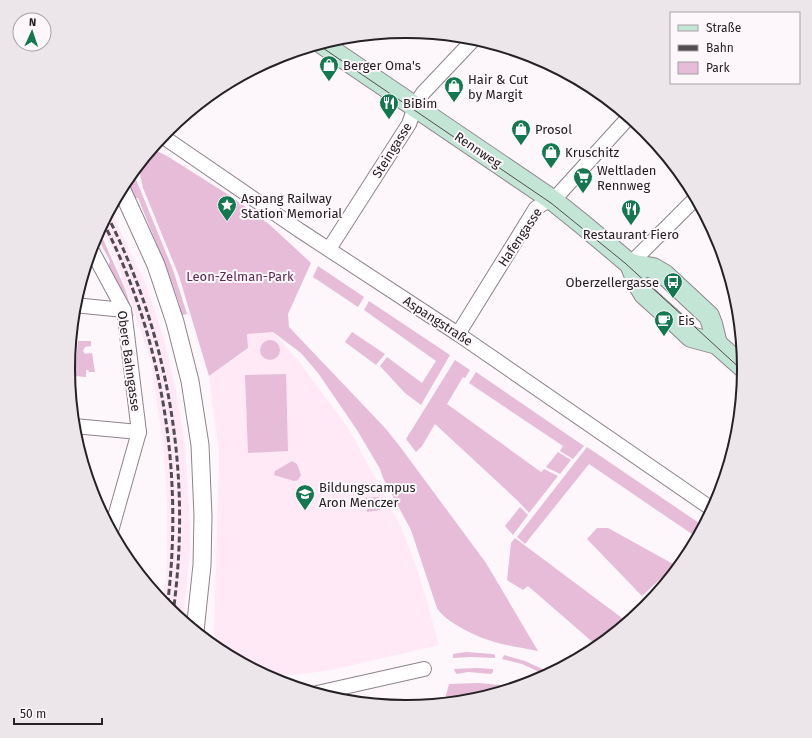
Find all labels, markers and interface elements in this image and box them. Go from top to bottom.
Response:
north arrow [12,12,52,52]
legend [670,12,800,84]
text: N [29,16,36,29]
text: Straße [706,21,741,35]
text: Bahn [706,41,734,55]
shop icon: Berger Oma's [318,54,340,82]
place label: Berger Oma's [343,58,421,73]
text: Park [706,61,730,75]
place label: Hair & Cut by Margit [468,72,529,102]
shop icon: Hair & Cut by Margit [443,75,465,103]
restaurant icon: BiBim [378,92,400,120]
place label: BiBim [403,96,437,111]
shop icon: Prosol [510,118,532,146]
street label: Steingasse [369,120,415,180]
place label: Prosol [535,122,572,137]
street label: Rennweg [452,129,504,171]
shop icon: Kruschitz [540,141,562,169]
place label: Kruschitz [565,145,620,160]
place label: Weltladen Rennweg [597,163,656,193]
supermarket icon: Weltladen Rennweg [572,166,594,194]
place label: Aspang Railway Station Memorial [241,191,342,221]
place icon: Aspang Railway Station Memorial [216,194,238,222]
restaurant icon: Restaurant Fiero [620,198,642,226]
street label: Hafengasse [495,205,545,269]
place label: Restaurant Fiero [583,227,679,242]
park label: Leon-Zelman-Park [186,269,294,284]
bus stop icon: Oberzellergasse [662,271,684,299]
place label: Oberzellergasse [566,275,659,290]
street label: Aspangstraße [401,293,475,349]
cafe icon: Eis [653,309,675,337]
street label: Obere Bahngasse [114,310,144,412]
place label: Eis [678,313,695,328]
place label: Bildungscampus Aron Menczer [319,480,416,510]
school or university icon: Bildungscampus Aron Menczer [294,483,316,511]
scale bar [14,700,102,726]
text: 50 m [20,707,46,721]

